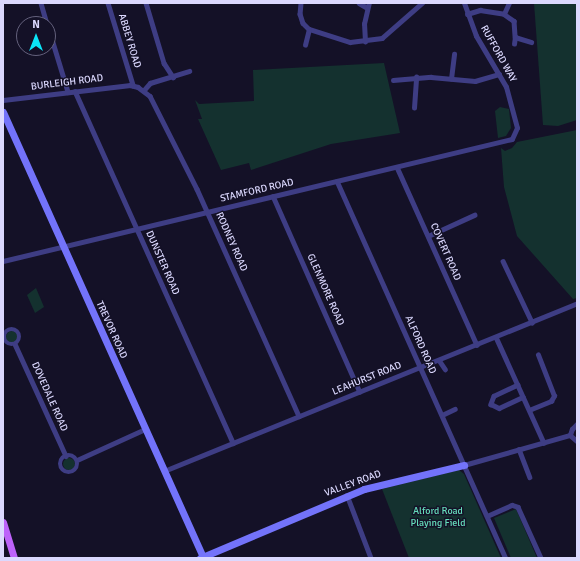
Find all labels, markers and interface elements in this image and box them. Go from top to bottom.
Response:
street label: ABBEY ROAD [115,12,143,70]
north arrow [16,16,56,56]
text: N [32,18,40,31]
street label: RUFFORD WAY [477,24,519,84]
street label: BURLEIGH ROAD [30,73,104,93]
street label: STAMFORD ROAD [219,177,295,205]
street label: RODNEY ROAD [213,211,249,273]
street label: COVERT ROAD [427,221,463,283]
street label: DUNSTER ROAD [142,229,182,297]
street label: GLENMORE ROAD [304,252,346,328]
street label: TREVOR ROAD [93,299,129,361]
street label: ALFORD ROAD [402,314,438,376]
street label: DOVEDALE ROAD [28,360,70,434]
street label: LEAHURST ROAD [331,360,403,398]
street label: VALLEY ROAD [323,468,383,500]
park label: Alford Road Playing Field [410,505,466,528]

